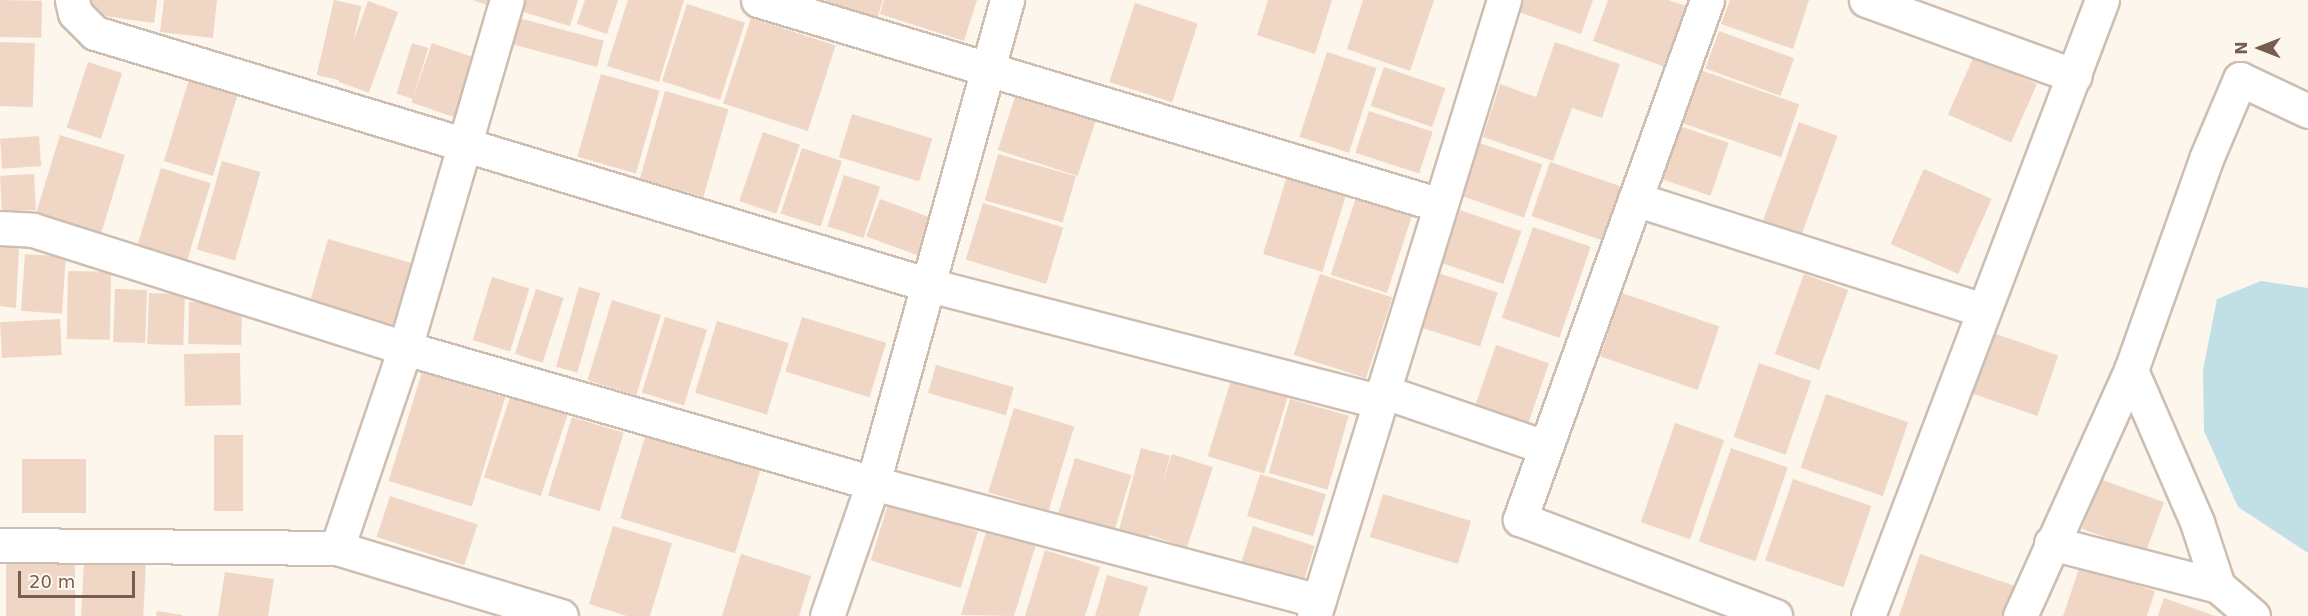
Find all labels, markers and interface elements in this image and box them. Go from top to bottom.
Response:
north arrow [2230,18,2290,78]
text: N [2232,41,2251,55]
scale bar [21,559,138,597]
text: 20 m [29,571,75,592]

